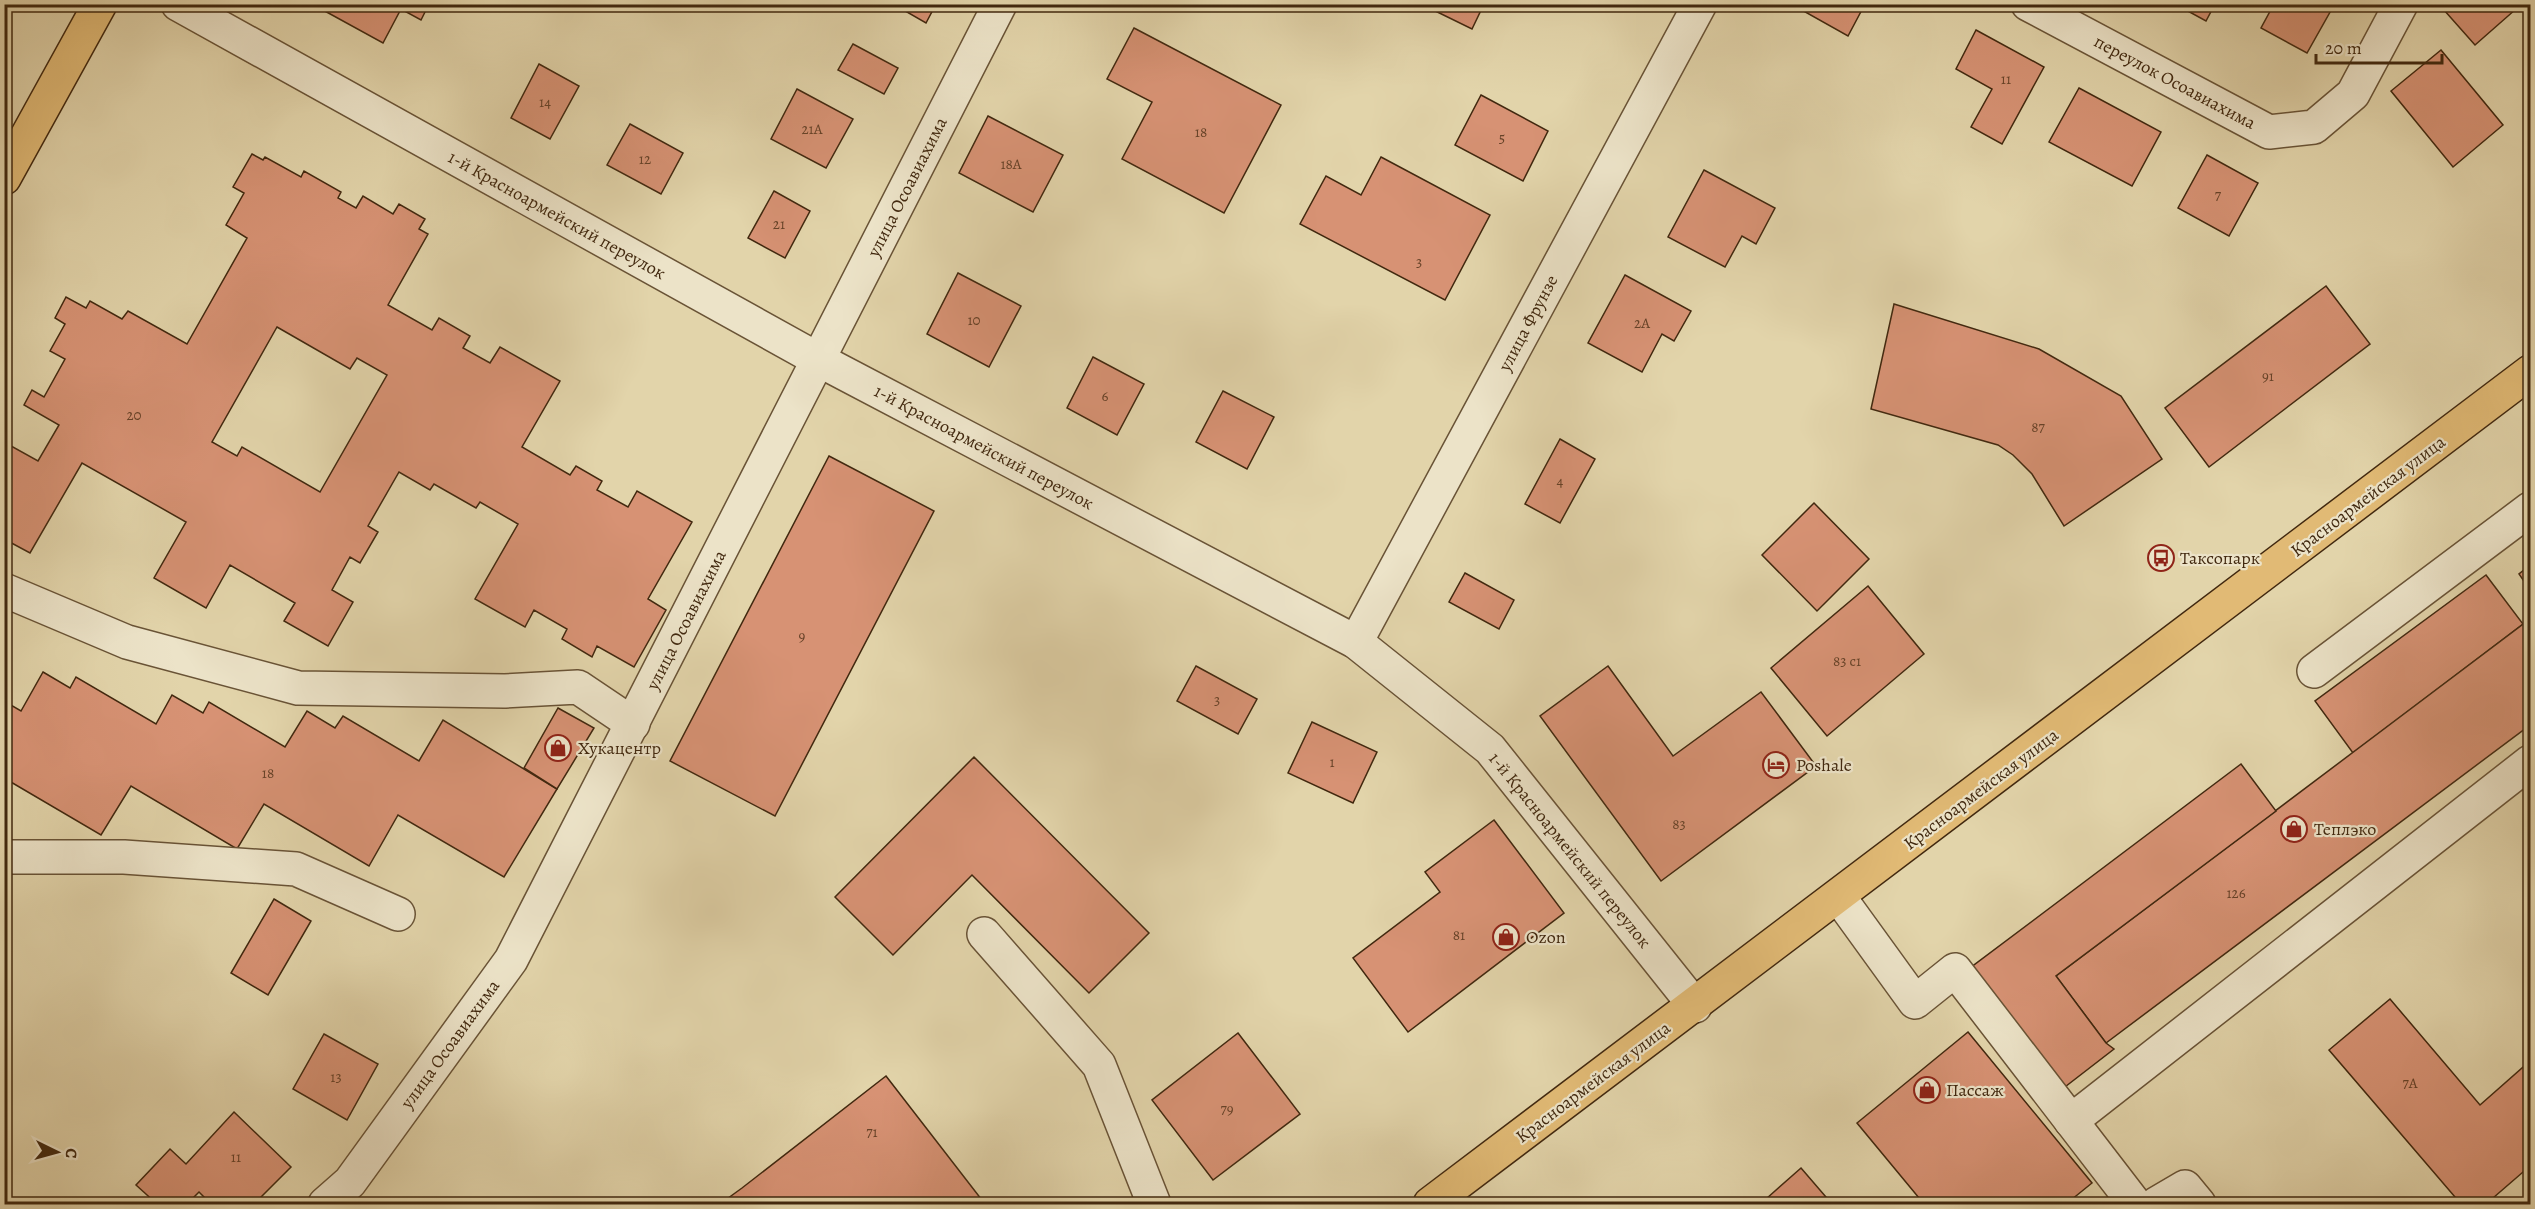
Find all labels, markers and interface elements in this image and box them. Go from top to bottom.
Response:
scale bar [2316,27,2442,65]
street label: переулок Осоавиахима [2090,29,2261,135]
text: 20 m [2325,36,2362,60]
house number: 11 [2001,69,2011,89]
house number: 14 [539,92,551,112]
street label: улица Осоавиахима [861,112,953,262]
house number: 21А [801,119,823,139]
house number: 18 [1195,122,1207,142]
house number: 5 [1499,128,1505,148]
street label: 1-й Красноармейский переулок [444,145,670,285]
house number: 12 [639,149,651,169]
house number: 18А [1000,154,1022,174]
house number: 7 [2215,185,2222,205]
house number: 21 [773,214,785,234]
house number: 3 [1416,252,1422,272]
street label: улица Фрунзе [1492,271,1563,376]
house number: 10 [967,310,981,330]
house number: 2А [1634,313,1650,333]
house number: 91 [2262,366,2274,386]
street label: 1-й Красноармейский переулок [870,379,1098,515]
house number: 6 [1102,386,1109,406]
house number: 20 [126,405,142,425]
house number: 87 [2031,417,2045,437]
street label: Красноармейская улица [2286,429,2451,562]
house number: 4 [1557,471,1564,491]
bus stop icon: Таксопарк [2146,543,2176,573]
street label: улица Осоавиахима [640,545,732,695]
place label: Таксопарк [2180,546,2260,570]
house number: 9 [799,626,806,646]
house number: 83 с1 [1833,651,1861,671]
house number: 3 [1214,690,1220,710]
street label: Красноармейская улица [1899,722,2064,855]
shop icon: Хукацентр [543,733,573,763]
place label: Хукацентр [578,736,661,760]
street label: 1-й Красноармейский переулок [1483,747,1657,953]
hotel icon: Poshale [1761,750,1791,780]
house number: 1 [1329,752,1335,772]
place label: Poshale [1796,753,1852,777]
house number: 18 [262,763,274,783]
house number: 83 [1672,814,1686,834]
shop icon: Теплэко [2279,814,2309,844]
place label: Теплэко [2314,817,2376,841]
house number: 126 [2226,883,2246,903]
shop icon: Ozon [1491,922,1521,952]
house number: 81 [1453,925,1465,945]
place label: Ozon [1526,925,1566,949]
street label: улица Осоавиахима [394,974,505,1114]
street label: Красноармейская улица [1511,1015,1676,1148]
house number: 13 [330,1067,342,1087]
house number: 7А [2402,1073,2418,1093]
shop icon: Пассаж [1912,1075,1942,1105]
place label: Пассаж [1946,1078,2004,1102]
house number: 79 [1220,1099,1234,1119]
north arrow [27,1122,87,1182]
house number: 71 [866,1122,878,1142]
text: С [60,1147,82,1159]
house number: 11 [231,1147,241,1167]

